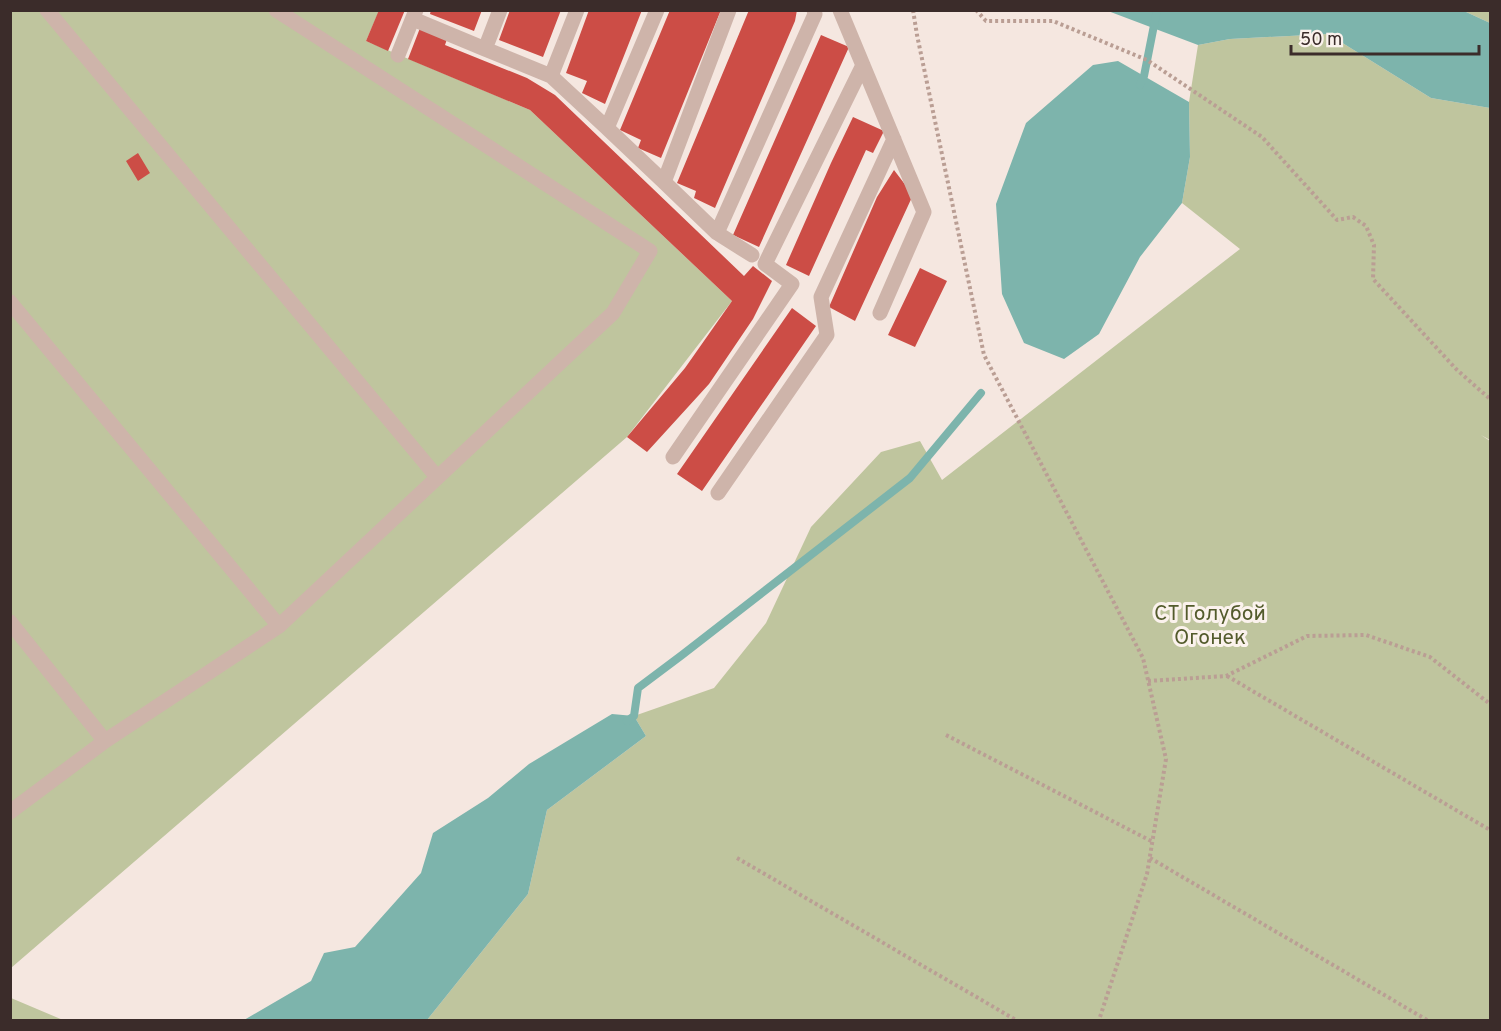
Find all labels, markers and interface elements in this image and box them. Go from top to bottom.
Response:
scale bar [1291,18,1478,56]
text: 50 m [1300,29,1342,52]
park label: СТ Голубой Огонек [1154,601,1266,652]

